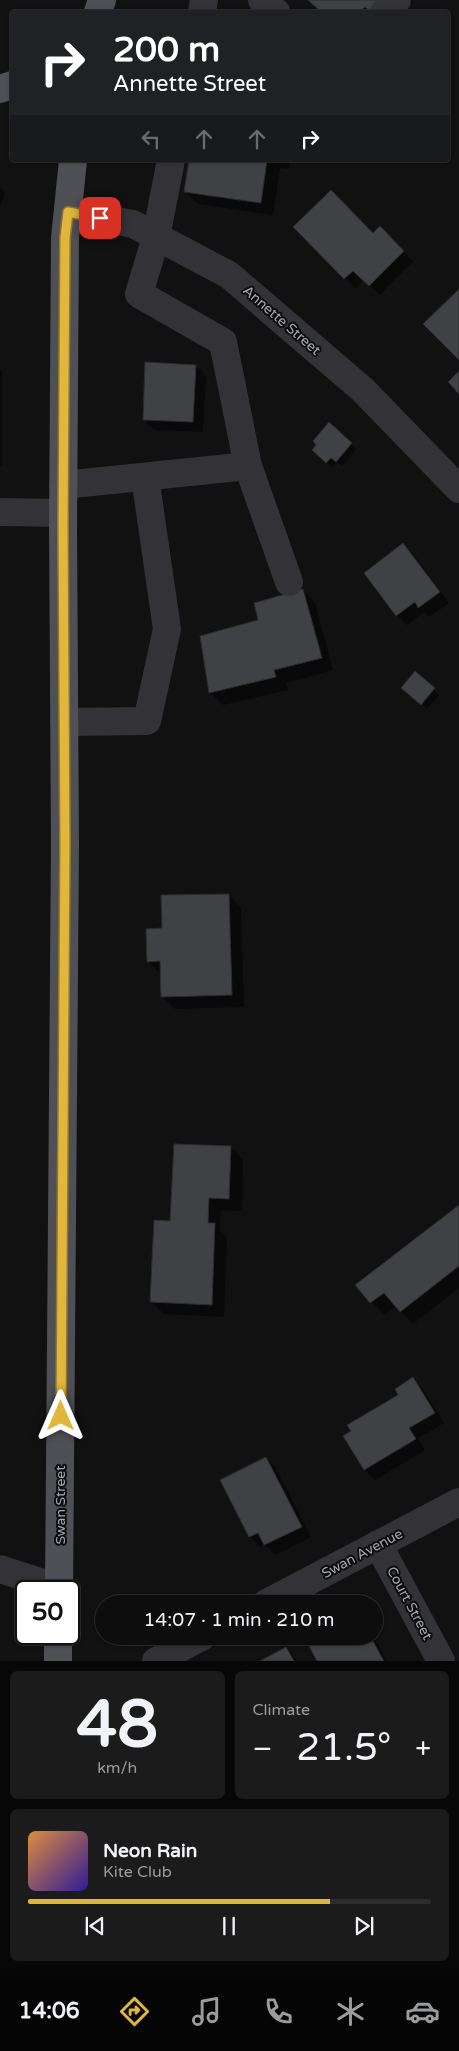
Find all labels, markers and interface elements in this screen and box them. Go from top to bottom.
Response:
text: 200 m [113,29,220,71]
icon: right [30,30,95,95]
text: Annette Street [113,71,266,97]
icon: left [137,125,165,153]
icon: ahead [190,125,218,153]
icon: ahead [243,125,271,153]
icon: right [296,125,324,153]
pin [79,197,121,239]
icon: arrive [86,204,114,232]
street label: Annette Street [239,282,325,359]
position arrow [34,1389,86,1441]
street label: Swan Street [52,1465,69,1545]
street label: Swan Avenue [319,1525,406,1582]
street label: Court Street [383,1564,436,1644]
speed limit sign: 50 [15,1580,80,1645]
text: 14:07 · 1 min · 210 m [143,1609,335,1631]
text: 48 [76,1686,158,1765]
text: Climate [253,1700,310,1720]
text: 21.5° [296,1725,391,1771]
text: − [253,1732,272,1766]
text: + [415,1732,431,1766]
text: km/h [97,1758,137,1778]
text: Neon Rain [103,1840,197,1862]
text: Kite Club [103,1862,172,1882]
icon: previous [81,1912,109,1940]
icon: pause [215,1912,243,1940]
icon: next [350,1912,378,1940]
icon: directions [117,1994,152,2029]
icon: music [189,1994,224,2029]
icon: phone [261,1994,296,2029]
icon: climate [333,1994,368,2029]
icon: car [405,1994,440,2029]
text: 14:06 [19,1998,80,2024]

